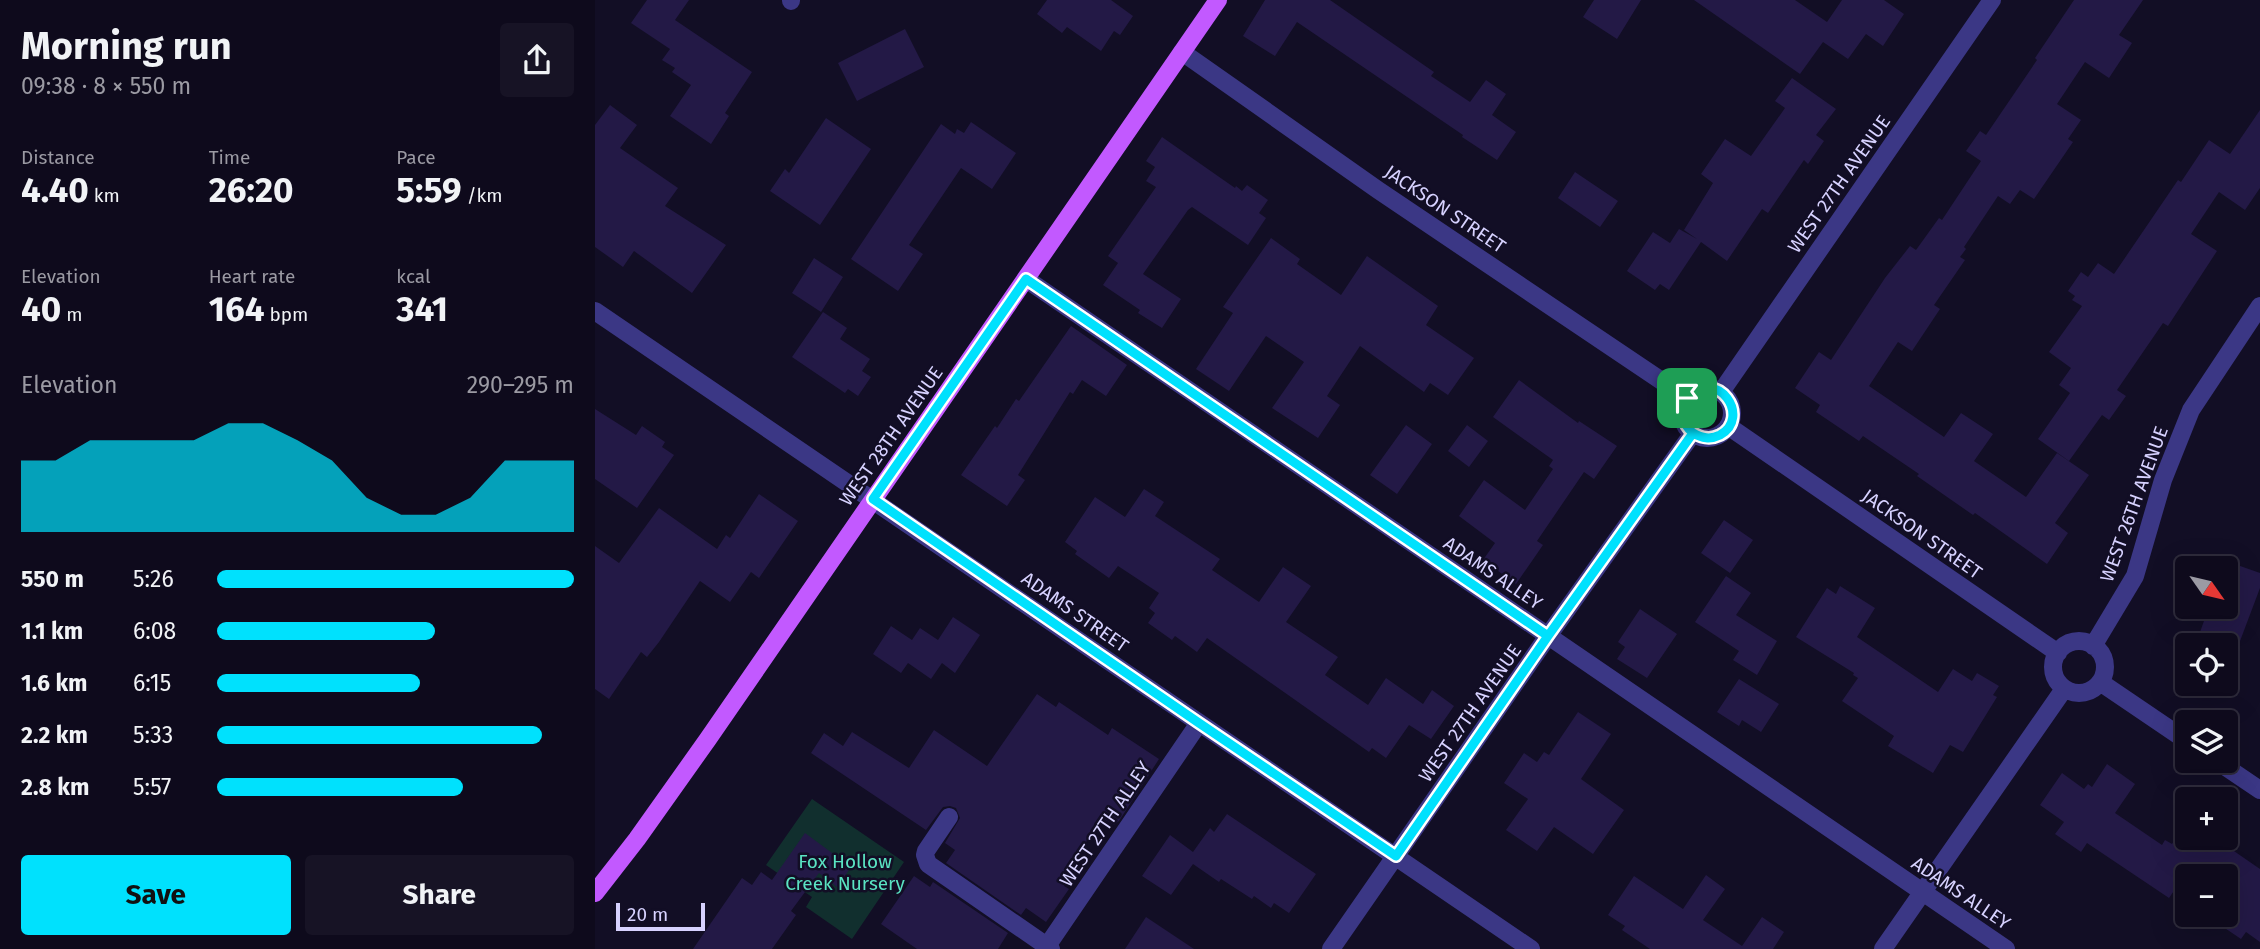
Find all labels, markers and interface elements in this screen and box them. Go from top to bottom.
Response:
text: Morning run [21,23,232,69]
button: share [500,23,574,97]
text: 09:38 · 8 × 550 m [21,72,191,100]
street label: WEST 27TH AVENUE [1783,111,1895,257]
text: Distance [21,146,95,169]
text: Time [209,146,250,169]
text: Pace [396,146,436,169]
street label: JACKSON STREET [1380,160,1510,258]
text: 4.40 [21,169,89,211]
text: 26:20 [209,169,293,211]
text: 5:59 [396,169,462,211]
text: km [89,184,120,207]
text: /km [462,184,503,207]
text: Elevation [21,265,101,288]
text: Heart rate [209,265,295,288]
text: kcal [396,265,431,288]
text: 40 [21,288,61,330]
text: 164 [209,288,264,330]
text: 341 [396,288,448,330]
text: m [61,303,83,326]
text: bpm [264,303,308,326]
street label: WEST 28TH AVENUE [834,362,948,510]
pin [1657,368,1717,428]
text: Elevation [21,371,117,399]
text: 290–295 m [467,371,574,399]
icon: arrive [1668,379,1706,417]
street label: WEST 26TH AVENUE [2095,423,2173,585]
street label: JACKSON STREET [1858,484,1987,584]
street label: ADAMS ALLEY [1439,532,1547,615]
north arrow [2175,556,2238,620]
map controls [2175,556,2238,927]
text: 550 m [21,565,84,593]
text: 5:26 [133,565,174,593]
street label: ADAMS STREET [1017,567,1133,657]
text: 1.1 km [21,617,83,645]
text: 6:08 [133,617,176,645]
button: locate [2175,633,2238,696]
street label: WEST 27TH AVENUE [1414,640,1526,786]
text: 1.6 km [21,669,88,697]
text: 6:15 [133,669,171,697]
button: layers [2175,710,2238,773]
text: 2.2 km [21,721,88,749]
text: 5:33 [133,721,173,749]
street label: WEST 27TH ALLEY [1055,757,1156,891]
text: 2.8 km [21,773,89,801]
text: 5:57 [133,773,171,801]
button: + [2175,787,2238,850]
park label: Fox Hollow Creek Nursery [785,850,905,895]
street label: ADAMS ALLEY [1907,852,2015,935]
button: Save [21,855,291,935]
button: Share [305,855,574,935]
button: − [2175,864,2238,927]
scale bar [616,900,705,932]
text: 20 m [627,903,668,926]

